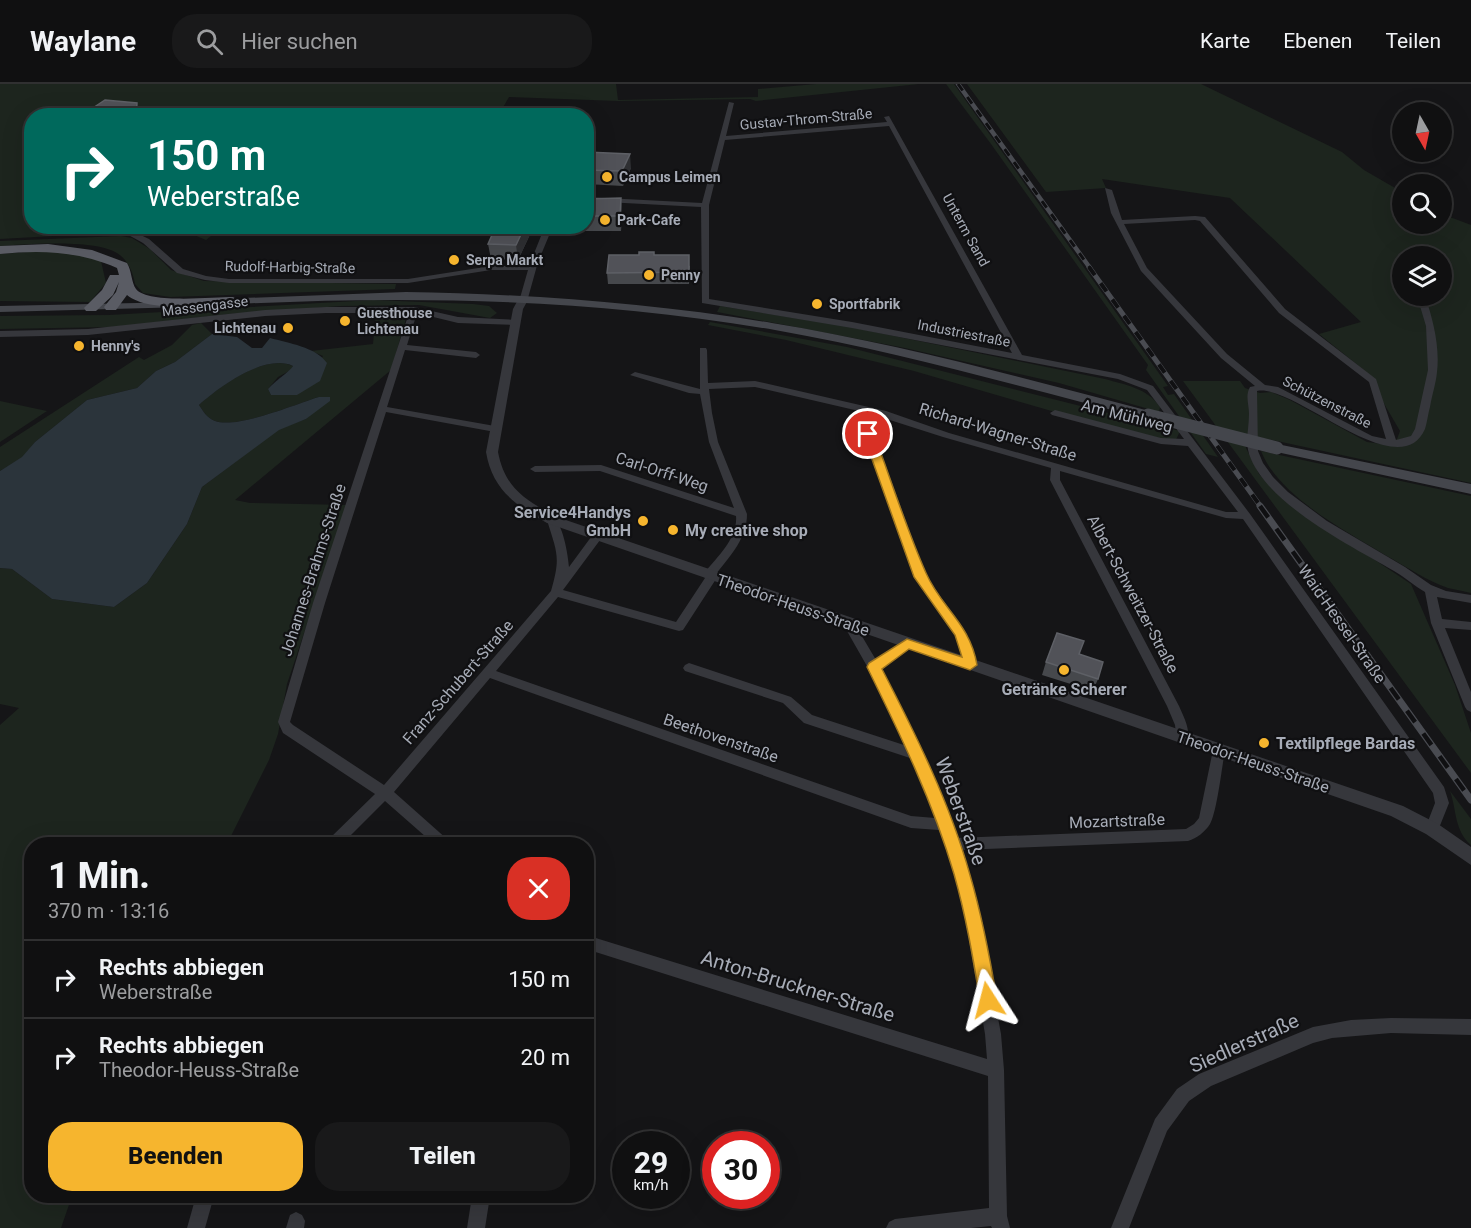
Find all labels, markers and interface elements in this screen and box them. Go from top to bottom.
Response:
search box [172,14,592,68]
text: Waylane [30,25,136,58]
icon: search [193,25,226,58]
text: Hier suchen [241,29,358,54]
text: Karte [1200,29,1250,53]
text: Ebenen [1283,29,1352,53]
text: Teilen [1385,29,1441,53]
north arrow [1392,102,1452,162]
map controls [1392,102,1452,306]
street label: Gustav-Throm-Straße [739,105,873,133]
text: 150 m [147,131,266,180]
icon: right [48,132,126,210]
place label: Campus Leimen [619,169,721,185]
marker: Campus Leimen [600,170,614,184]
button: search [1392,174,1452,234]
text: Weberstraße [147,181,300,213]
street label: Unterm Sand [939,191,993,269]
place label: Park-Cafe [617,212,681,228]
marker: Park-Cafe [598,213,612,227]
button: layers [1392,246,1452,306]
place label: Serpa Markt [466,252,544,268]
marker: Serpa Markt [447,253,461,267]
street label: Rudolf-Harbig-Straße [225,258,355,276]
place label: Penny [661,267,701,283]
marker: Penny [642,268,656,282]
street label: Massengasse [161,293,249,319]
place label: Sportfabrik [829,296,901,312]
marker: Sportfabrik [810,297,824,311]
place label: Guesthouse Lichtenau [357,305,433,337]
marker: Guesthouse Lichtenau [338,314,352,328]
street label: Industriestraße [916,316,1012,350]
place label: Lichtenau [214,320,276,336]
marker: Lichtenau [281,321,295,335]
place label: Henny's [91,338,140,354]
marker: Henny's [72,339,86,353]
street label: Schützenstraße [1280,373,1374,431]
street label: Am Mühlweg [1079,395,1175,437]
street label: Richard-Wagner-Straße [917,399,1079,465]
pin [842,408,893,459]
icon: arrive [851,417,884,450]
street label: Carl-Orff-Weg [613,448,711,496]
street label: Johannes-Brahms-Straße [276,481,350,659]
place label: Service4Handys GmbH [514,503,631,540]
street label: Albert-Schweitzer-Straße [1083,512,1183,676]
marker: Service4Handys GmbH [636,514,650,528]
place label: My creative shop [685,521,808,540]
marker: My creative shop [666,523,680,537]
street label: Waid-Hessel-Straße [1294,561,1390,687]
street label: Theodor-Heuss-Straße [714,570,872,640]
street label: Franz-Schubert-Straße [399,616,517,748]
marker: Getränke Scherer [1057,663,1071,677]
place label: Getränke Scherer [1001,680,1127,699]
street label: Beethovenstraße [661,709,781,767]
street label: Theodor-Heuss-Straße [1174,727,1332,797]
place label: Textilpflege Bardas [1276,734,1415,753]
marker: Textilpflege Bardas [1257,736,1271,750]
street label: Weberstraße [930,754,992,868]
street label: Mozartstraße [1069,810,1165,832]
text: 1 Min. [48,855,150,897]
button: close [507,857,570,920]
text: 370 m · 13:16 [48,899,169,923]
street label: Anton-Bruckner-Straße [698,945,898,1027]
text: Rechts abbiegen [99,955,264,980]
icon: right [48,963,81,996]
text: 150 m [508,967,570,992]
position arrow [956,968,1020,1032]
text: Weberstraße [99,980,212,1004]
street label: Siedlerstraße [1185,1008,1303,1078]
text: Rechts abbiegen [99,1033,264,1058]
icon: right [48,1041,81,1074]
text: 20 m [521,1045,570,1070]
text: Theodor-Heuss-Straße [99,1058,299,1082]
button: Beenden [48,1122,303,1191]
button: Teilen [315,1122,570,1191]
speed limit sign: 30 [702,1131,780,1209]
text: 29 [634,1145,668,1180]
text: km/h [633,1176,669,1194]

